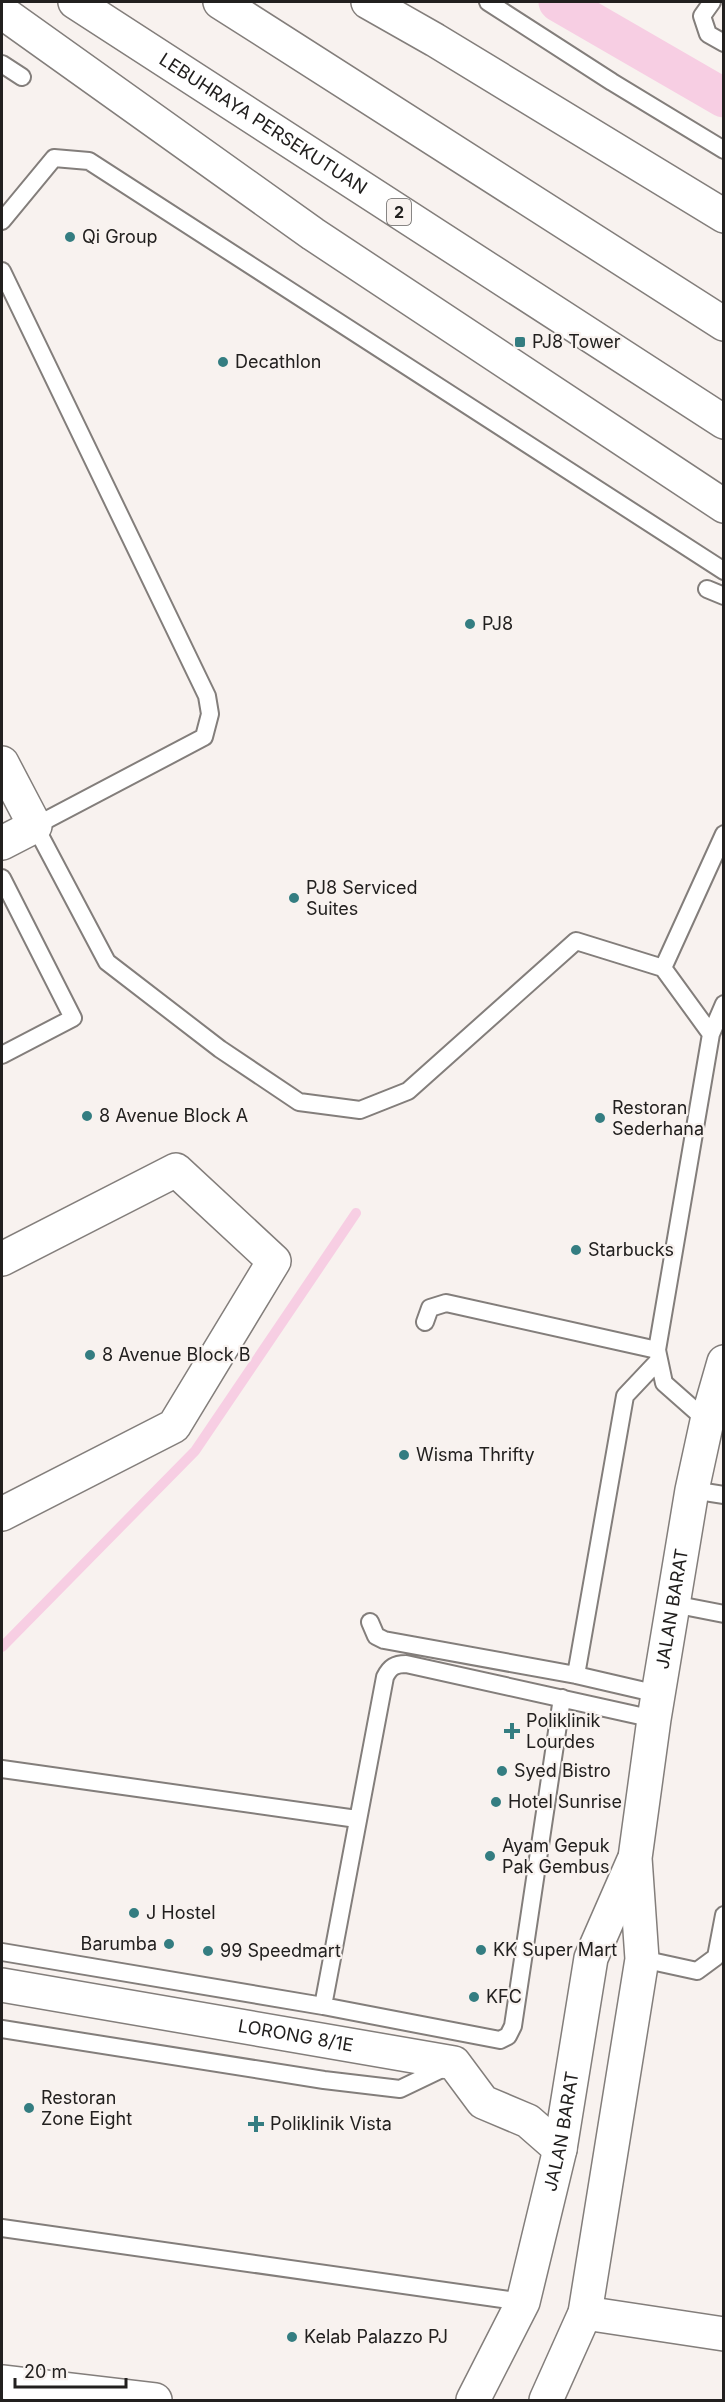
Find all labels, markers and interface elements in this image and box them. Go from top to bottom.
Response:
street label: LEBUHRAYA PERSEKUTUAN [156,48,371,198]
road number: 2 [387,199,411,225]
place label: Qi Group [82,226,158,247]
marker: Qi Group [63,230,77,244]
place label: PJ8 Tower [532,331,621,352]
marker: PJ8 Tower [513,335,527,349]
place label: Decathlon [235,351,321,372]
marker: Decathlon [216,355,230,369]
place label: PJ8 [482,613,513,634]
marker: PJ8 [463,617,477,631]
place label: PJ8 Serviced Suites [306,877,418,919]
marker: PJ8 Serviced Suites [287,891,301,905]
place label: Restoran Sederhana [612,1097,704,1139]
place label: 8 Avenue Block A [99,1105,248,1126]
marker: 8 Avenue Block A [80,1109,94,1123]
marker: Restoran Sederhana [593,1111,607,1125]
place label: Starbucks [588,1239,674,1260]
marker: Starbucks [569,1243,583,1257]
place label: 8 Avenue Block B [102,1344,250,1365]
marker: 8 Avenue Block B [83,1348,97,1362]
place label: Wisma Thrifty [416,1444,535,1465]
marker: Wisma Thrifty [397,1448,411,1462]
street label: JALAN BARAT [651,1547,692,1671]
place label: Poliklinik Lourdes [526,1710,601,1752]
marker: Poliklinik Lourdes [503,1722,521,1740]
place label: Syed Bistro [514,1760,611,1781]
marker: Syed Bistro [495,1764,509,1778]
place label: Hotel Sunrise [508,1791,622,1812]
marker: Hotel Sunrise [489,1795,503,1809]
place label: Ayam Gepuk Pak Gembus [502,1835,610,1877]
marker: Ayam Gepuk Pak Gembus [483,1849,497,1863]
place label: J Hostel [146,1902,216,1923]
marker: J Hostel [127,1906,141,1920]
place label: Barumba [81,1933,157,1954]
marker: Barumba [162,1937,176,1951]
place label: KK Super Mart [493,1939,617,1960]
place label: 99 Speedmart [220,1940,341,1961]
marker: KK Super Mart [474,1943,488,1957]
marker: 99 Speedmart [201,1944,215,1958]
place label: KFC [486,1986,522,2007]
marker: KFC [467,1990,481,2004]
street label: LORONG 8/1E [236,2015,355,2055]
street label: JALAN BARAT [539,2070,582,2194]
place label: Restoran Zone Eight [41,2087,132,2129]
marker: Restoran Zone Eight [22,2101,36,2115]
place label: Poliklinik Vista [270,2113,392,2134]
marker: Poliklinik Vista [247,2115,265,2133]
place label: Kelab Palazzo PJ [304,2326,448,2347]
marker: Kelab Palazzo PJ [285,2330,299,2344]
scale bar [15,2351,126,2389]
text: 20 m [24,2361,67,2382]

